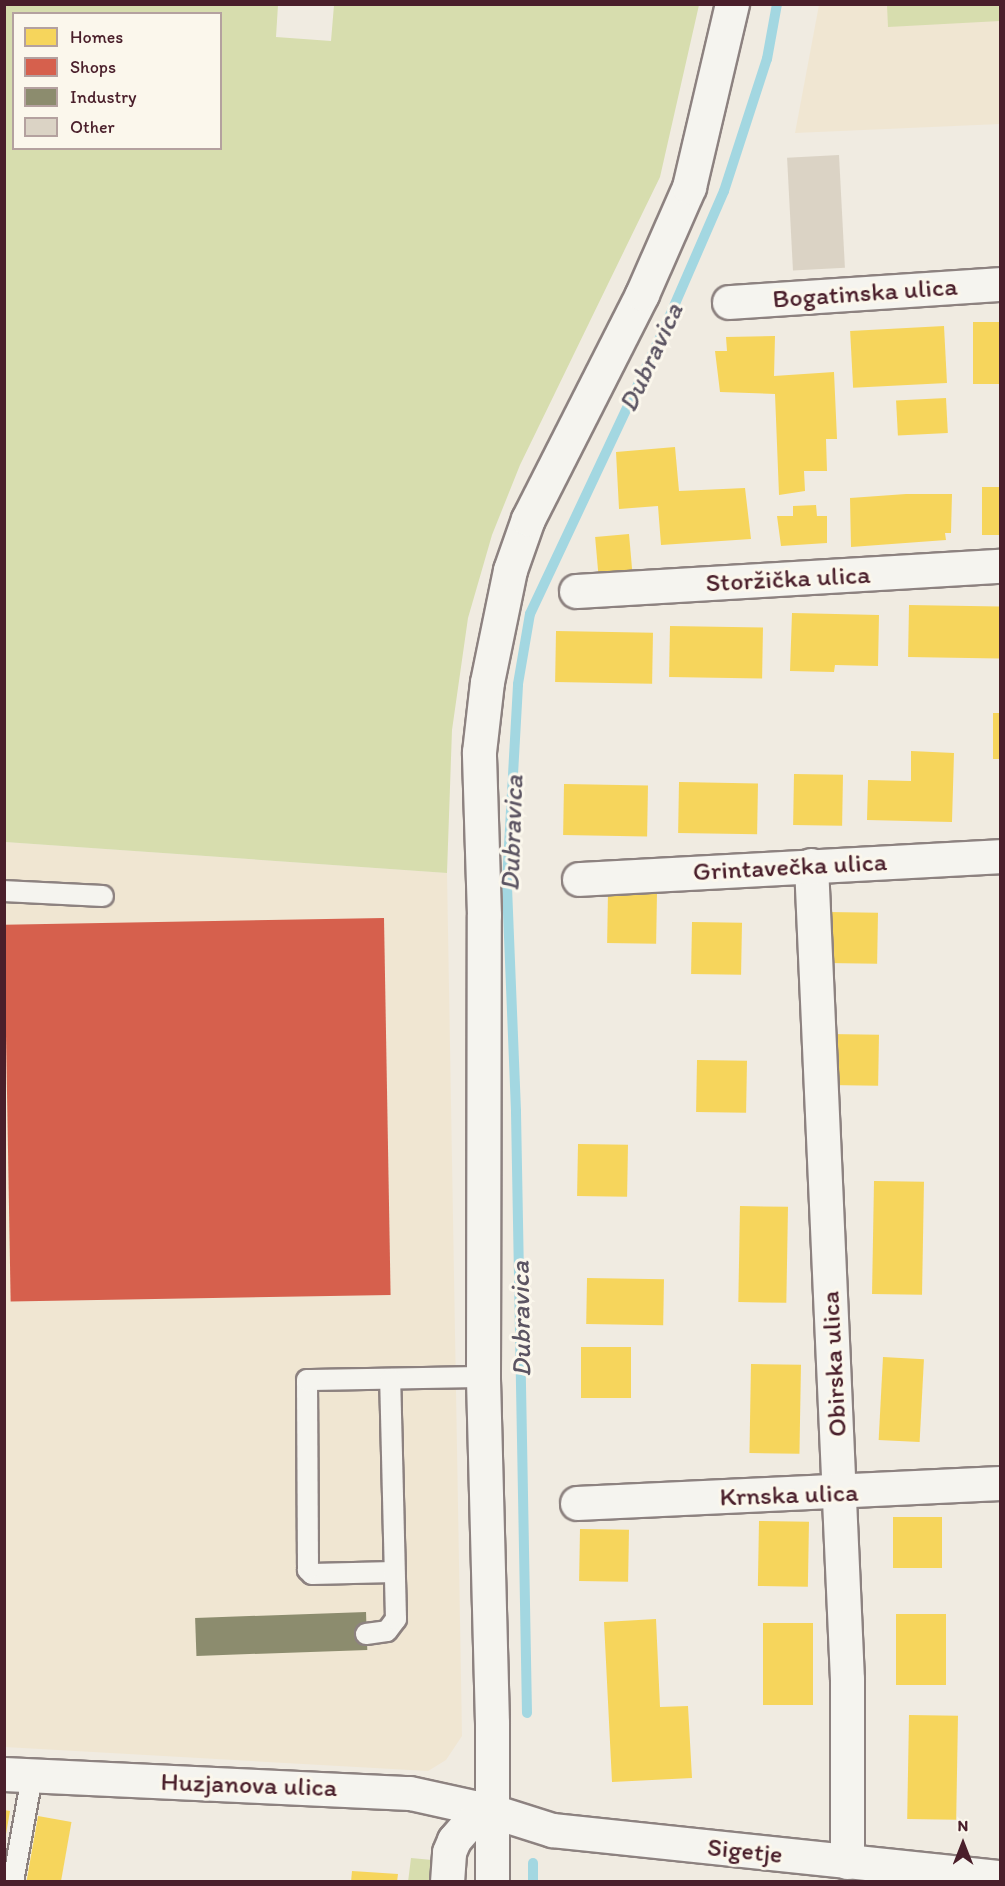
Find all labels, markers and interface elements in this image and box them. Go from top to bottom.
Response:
legend [12,12,222,150]
text: Homes [70,26,123,48]
text: Shops [70,56,116,78]
text: Industry [70,86,137,108]
text: Other [70,116,115,138]
street label: Bogatinska ulica [772,271,958,315]
water label: Dubravica [611,297,689,417]
street label: Storžička ulica [705,559,871,599]
water label: Dubravica [493,774,529,892]
street label: Grintavečka ulica [692,846,888,888]
water label: Dubravica [503,1261,537,1377]
street label: Obirska ulica [815,1290,853,1438]
street label: Krnska ulica [719,1477,859,1513]
street label: Huzjanova ulica [160,1766,338,1804]
north arrow [933,1814,993,1874]
text: N [958,1816,968,1835]
street label: Sigetje [706,1832,784,1870]

